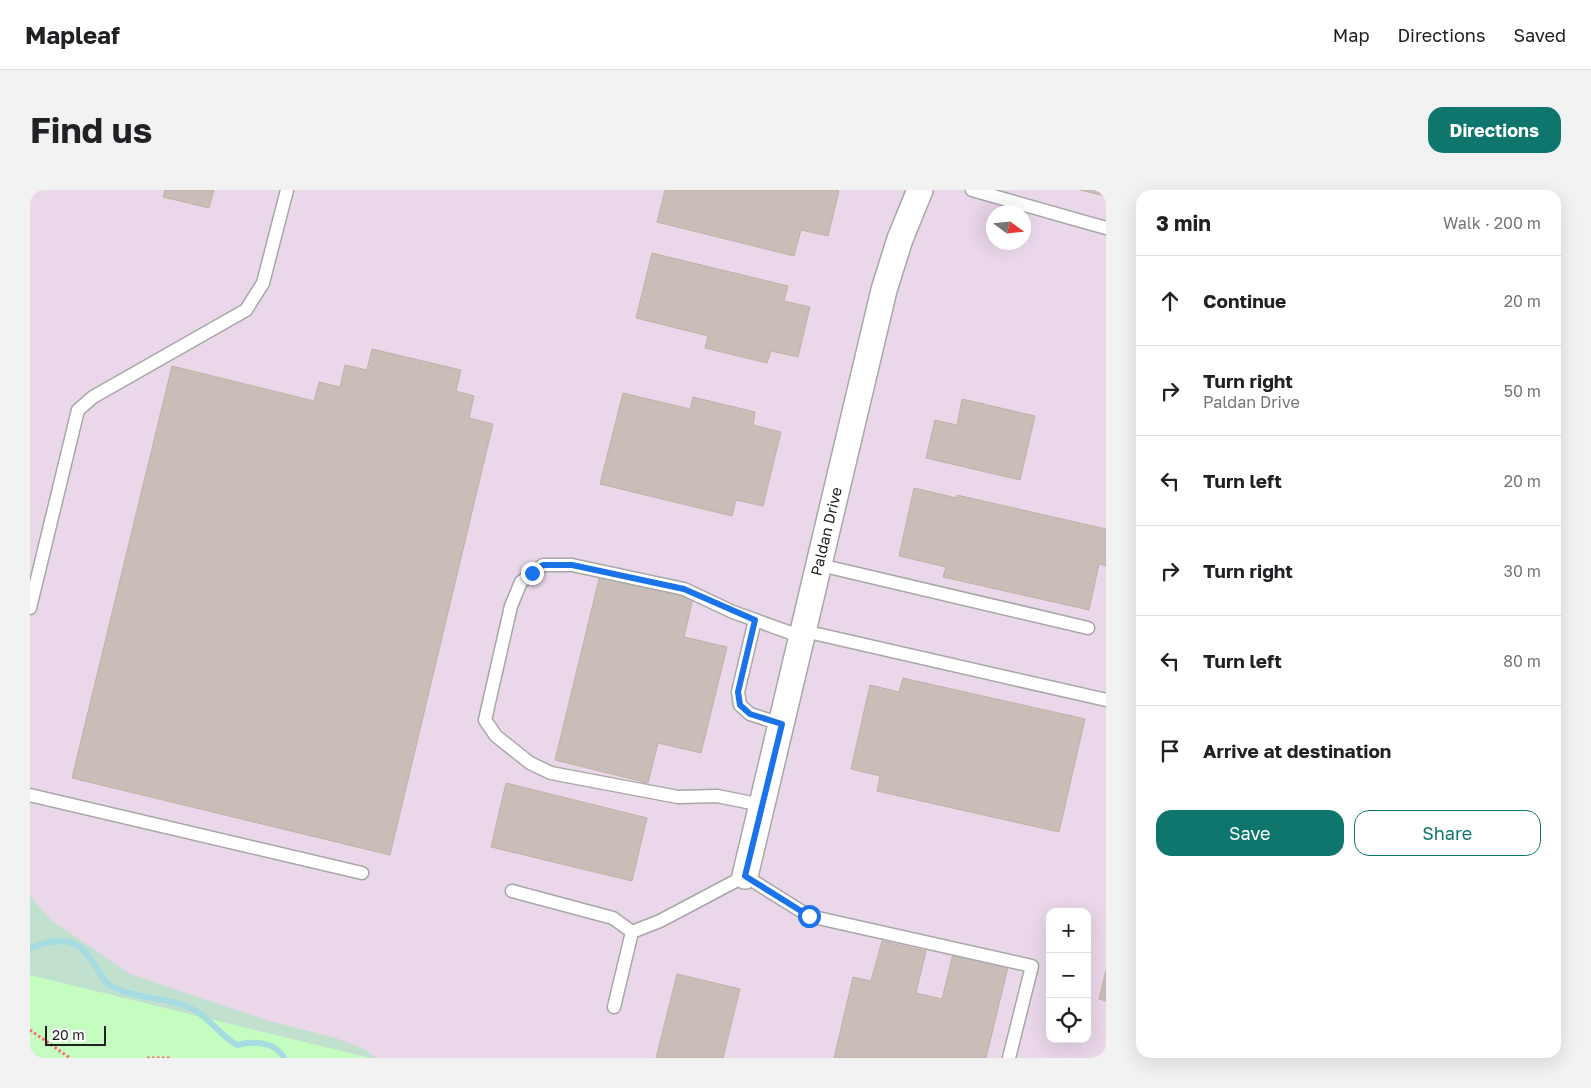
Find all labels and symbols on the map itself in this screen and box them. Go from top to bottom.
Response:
north arrow [986,205,1031,250]
street label: Paldan Drive [806,485,845,578]
route end [521,562,544,585]
route start [798,905,821,928]
scale bar [45,1023,106,1046]

